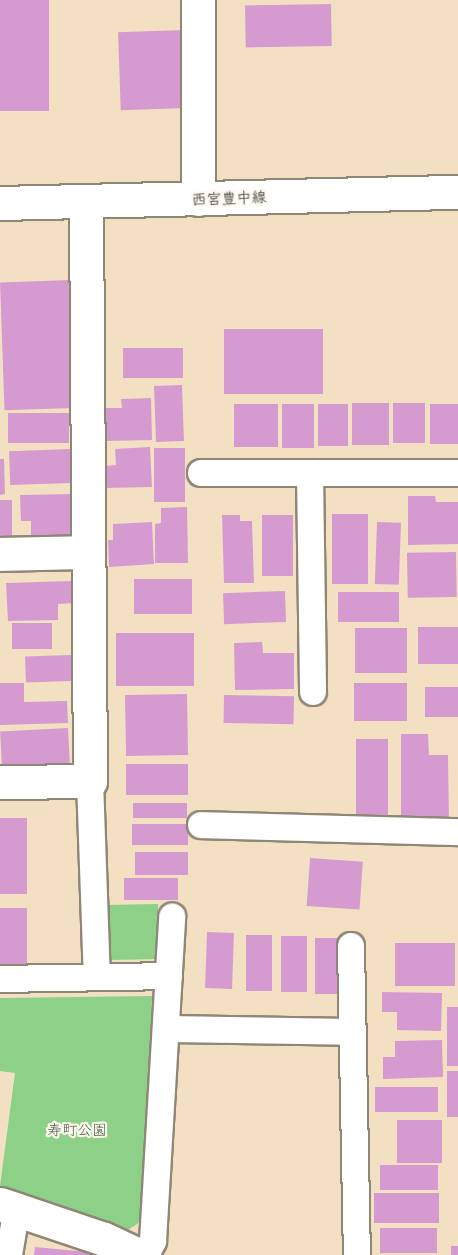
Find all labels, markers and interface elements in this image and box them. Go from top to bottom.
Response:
street label: 西宮豊中線 [191,188,267,208]
park label: 寿町公園 [47,1121,107,1139]

